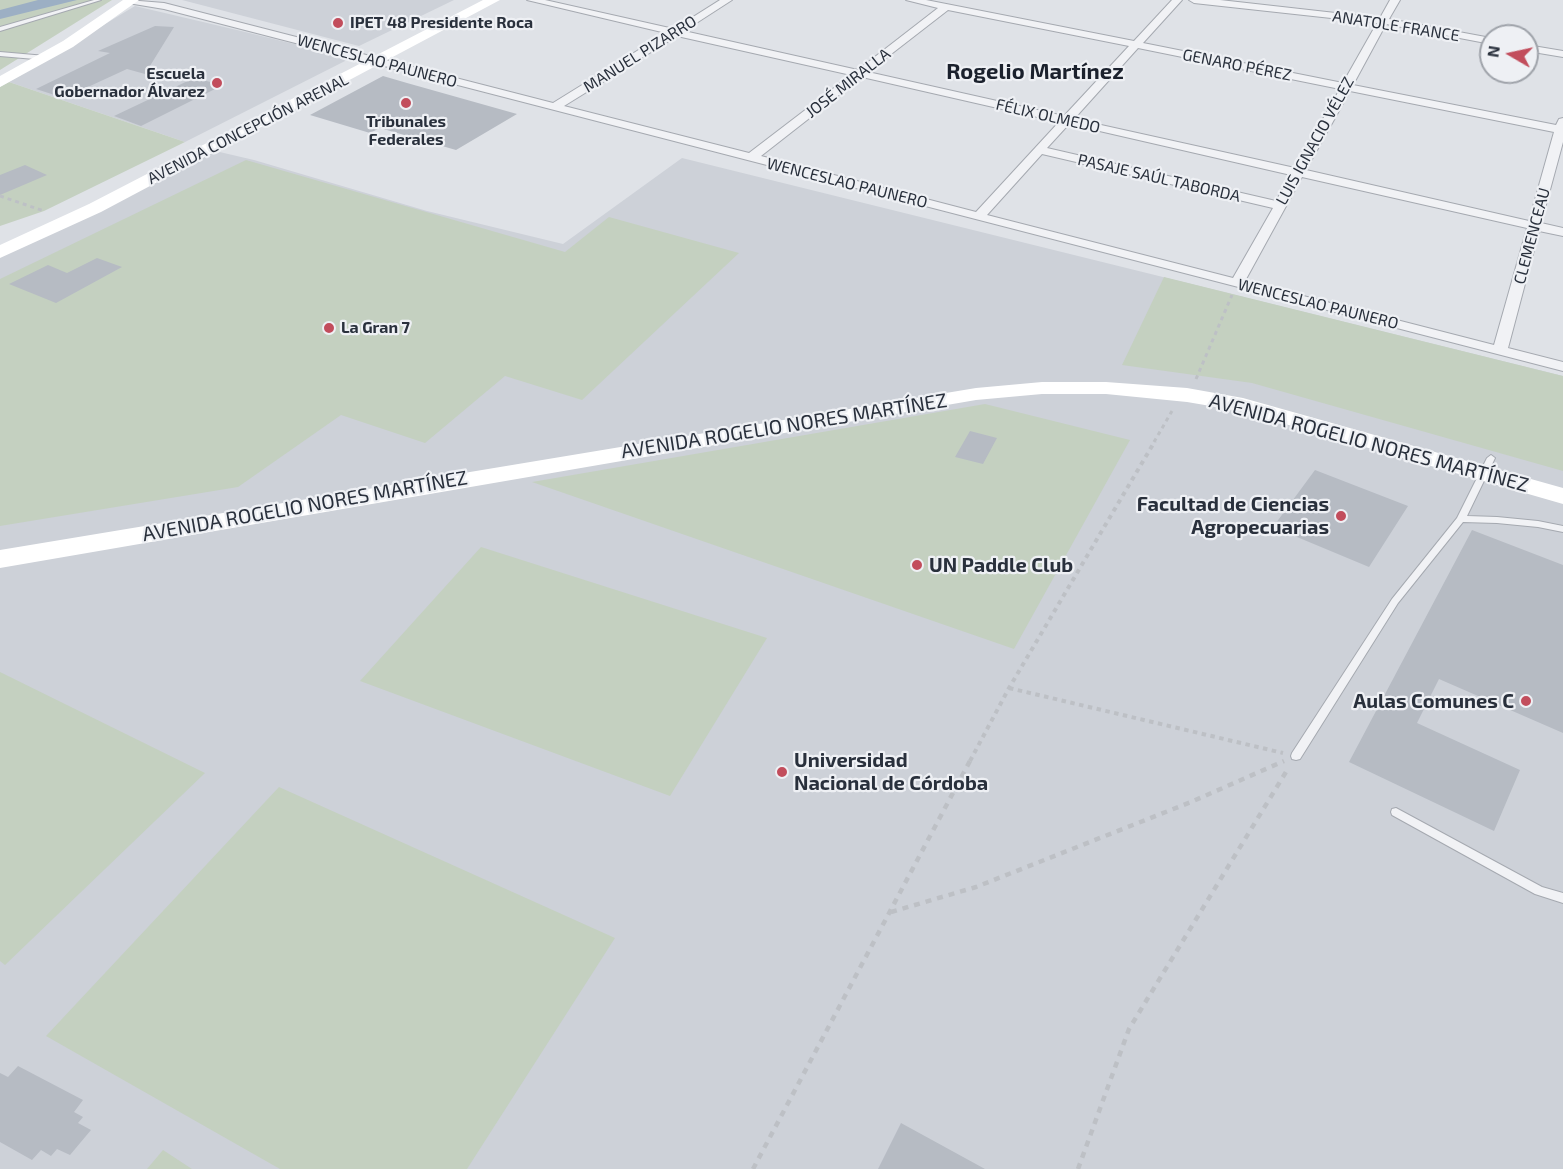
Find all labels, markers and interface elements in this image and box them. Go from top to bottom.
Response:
street label: ANATOLE FRANCE [1331,6,1461,46]
street label: MANUEL PIZARRO [580,11,700,97]
place label: IPET 48 Presidente Roca [350,13,533,33]
marker: IPET 48 Presidente Roca [331,16,345,30]
north arrow [1479,24,1539,84]
street label: WENCESLAO PAUNERO [295,30,459,92]
street label: JOSÉ MIRALLA [802,44,894,122]
text: N [1482,44,1503,59]
street label: GENARO PÉREZ [1181,45,1293,85]
district label: Rogelio Martínez [946,59,1124,85]
place label: Escuela Gobernador Álvarez [54,64,205,102]
street label: AVENIDA CONCEPCIÓN ARENAL [144,70,352,188]
street label: LUIS IGNACIO VÉLEZ [1272,74,1358,208]
marker: Escuela Gobernador Álvarez [210,76,224,90]
street label: FÉLIX OLMEDO [994,95,1102,137]
marker: Tribunales Federales [399,96,413,110]
place label: Tribunales Federales [366,112,446,150]
street label: PASAJE SAÚL TABORDA [1076,150,1242,206]
street label: WENCESLAO PAUNERO [765,154,929,212]
street label: CLEMENCEAU [1510,186,1554,286]
street label: WENCESLAO PAUNERO [1236,275,1400,333]
place label: La Gran 7 [341,318,410,338]
marker: La Gran 7 [322,321,336,335]
street label: AVENIDA ROGELIO NORES MARTÍNEZ [619,388,949,464]
street label: AVENIDA ROGELIO NORES MARTÍNEZ [1207,389,1531,497]
street label: AVENIDA ROGELIO NORES MARTÍNEZ [141,466,469,546]
place label: Facultad de Ciencias Agropecuarias [1137,492,1329,539]
marker: Facultad de Ciencias Agropecuarias [1334,509,1348,523]
place label: UN Paddle Club [929,553,1073,577]
marker: UN Paddle Club [910,558,924,572]
place label: Aulas Comunes C [1353,689,1514,713]
marker: Aulas Comunes C [1519,694,1533,708]
place label: Universidad Nacional de Córdoba [794,748,988,795]
marker: Universidad Nacional de Córdoba [775,765,789,779]

